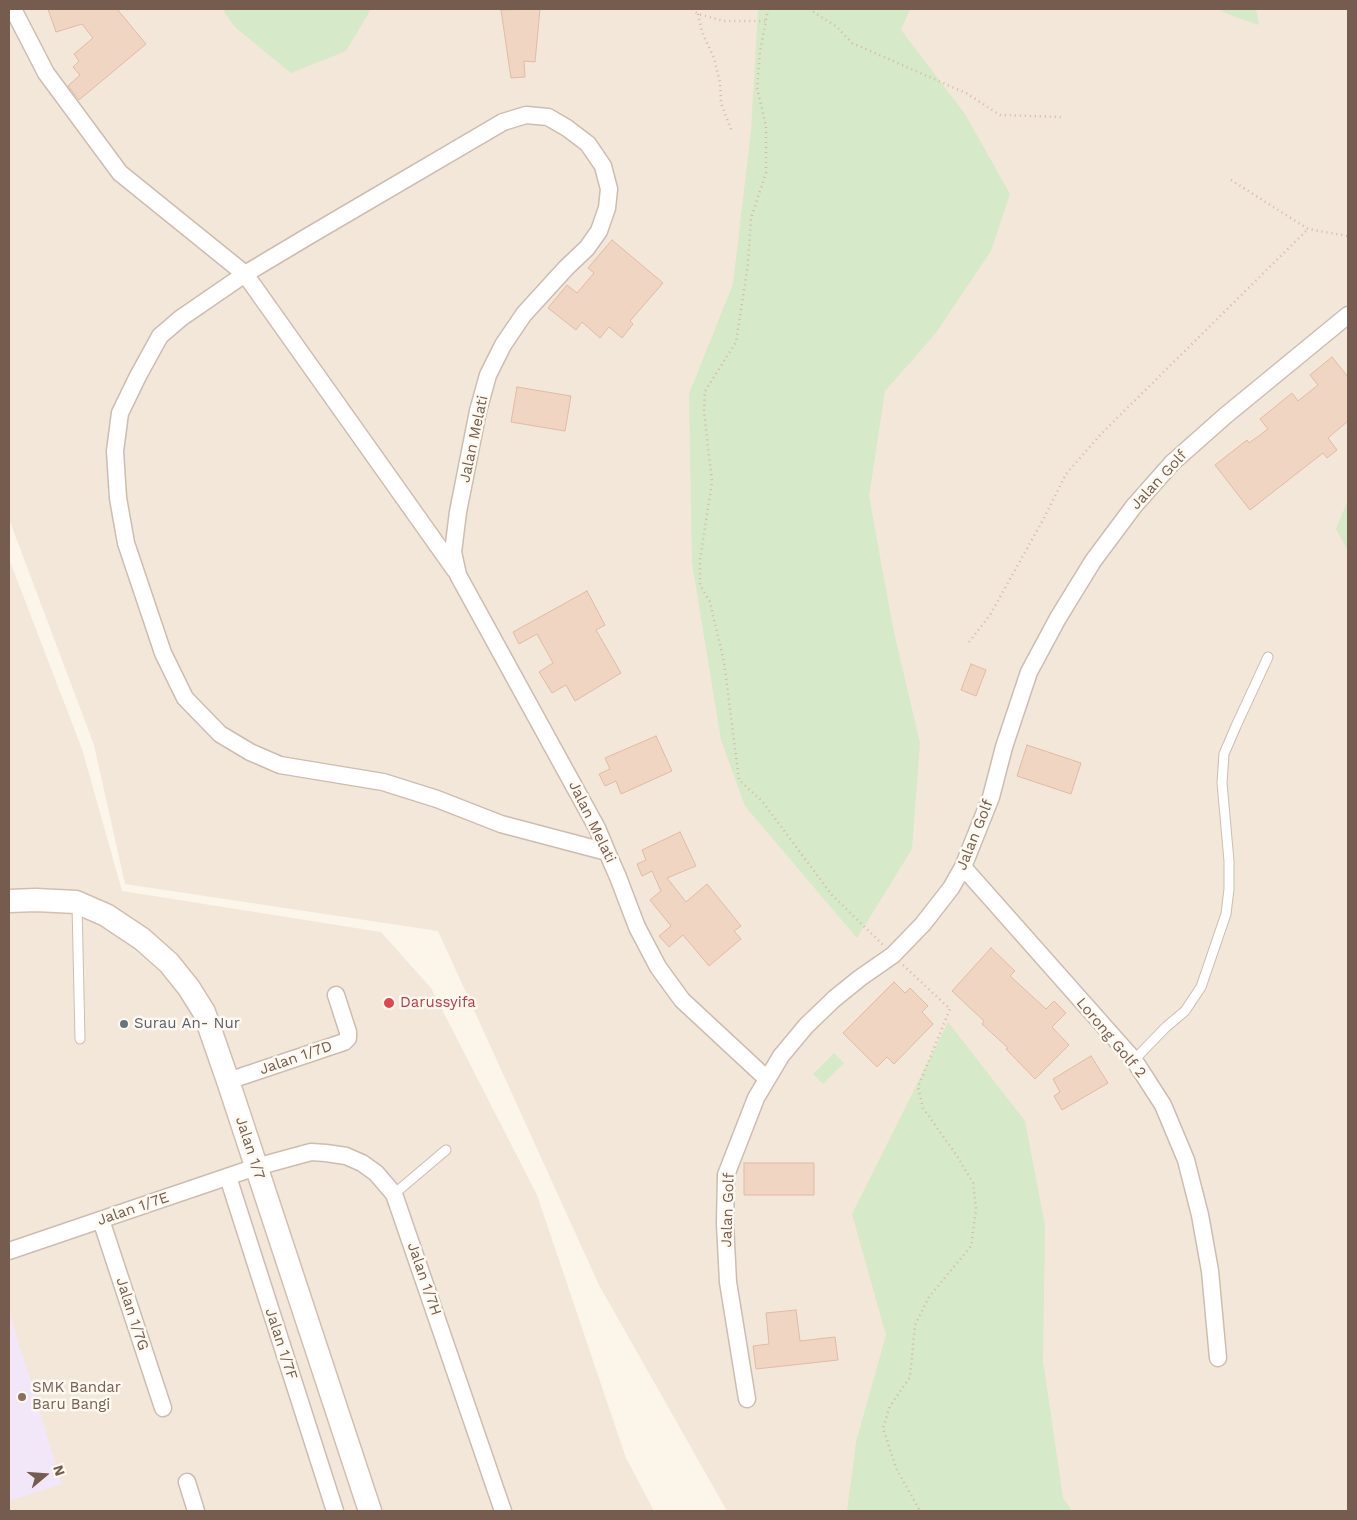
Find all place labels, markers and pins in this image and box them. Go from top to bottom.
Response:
place label: Darussyifa [400,994,476,1012]
marker: Darussyifa [382,996,396,1010]
place label: Surau An- Nur [134,1015,240,1033]
marker: Surau An- Nur [118,1018,130,1030]
place label: SMK Bandar Baru Bangi [32,1379,121,1414]
marker: SMK Bandar Baru Bangi [16,1391,28,1403]

